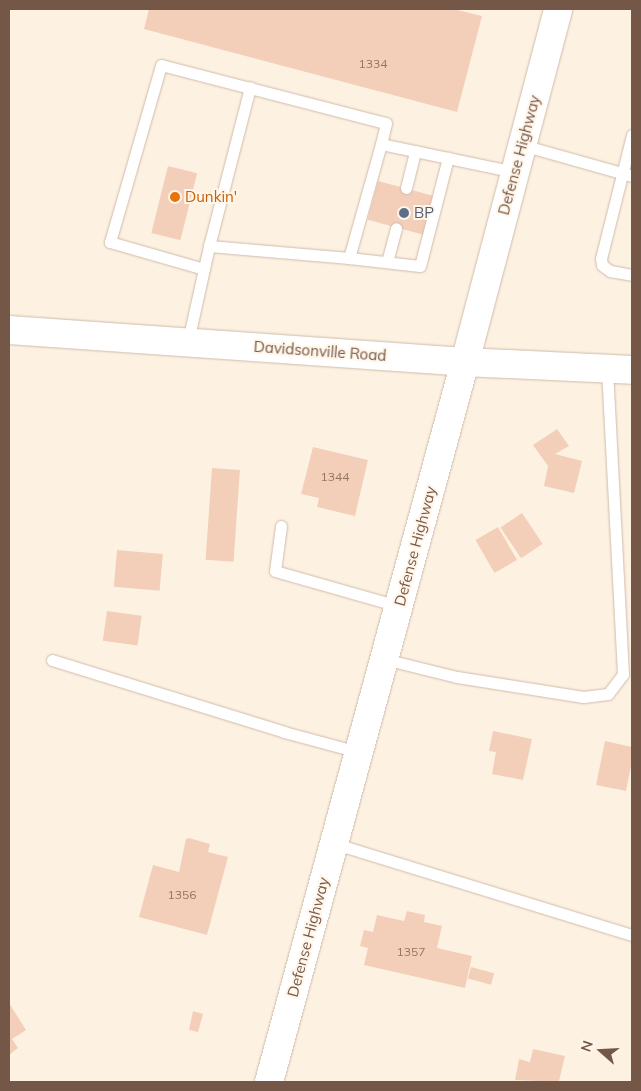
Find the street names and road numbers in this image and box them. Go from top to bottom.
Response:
street label: Defense Highway [494,93,544,217]
street label: Davidsonville Road [253,337,387,365]
street label: Defense Highway [390,484,440,608]
street label: Defense Highway [283,875,333,999]

